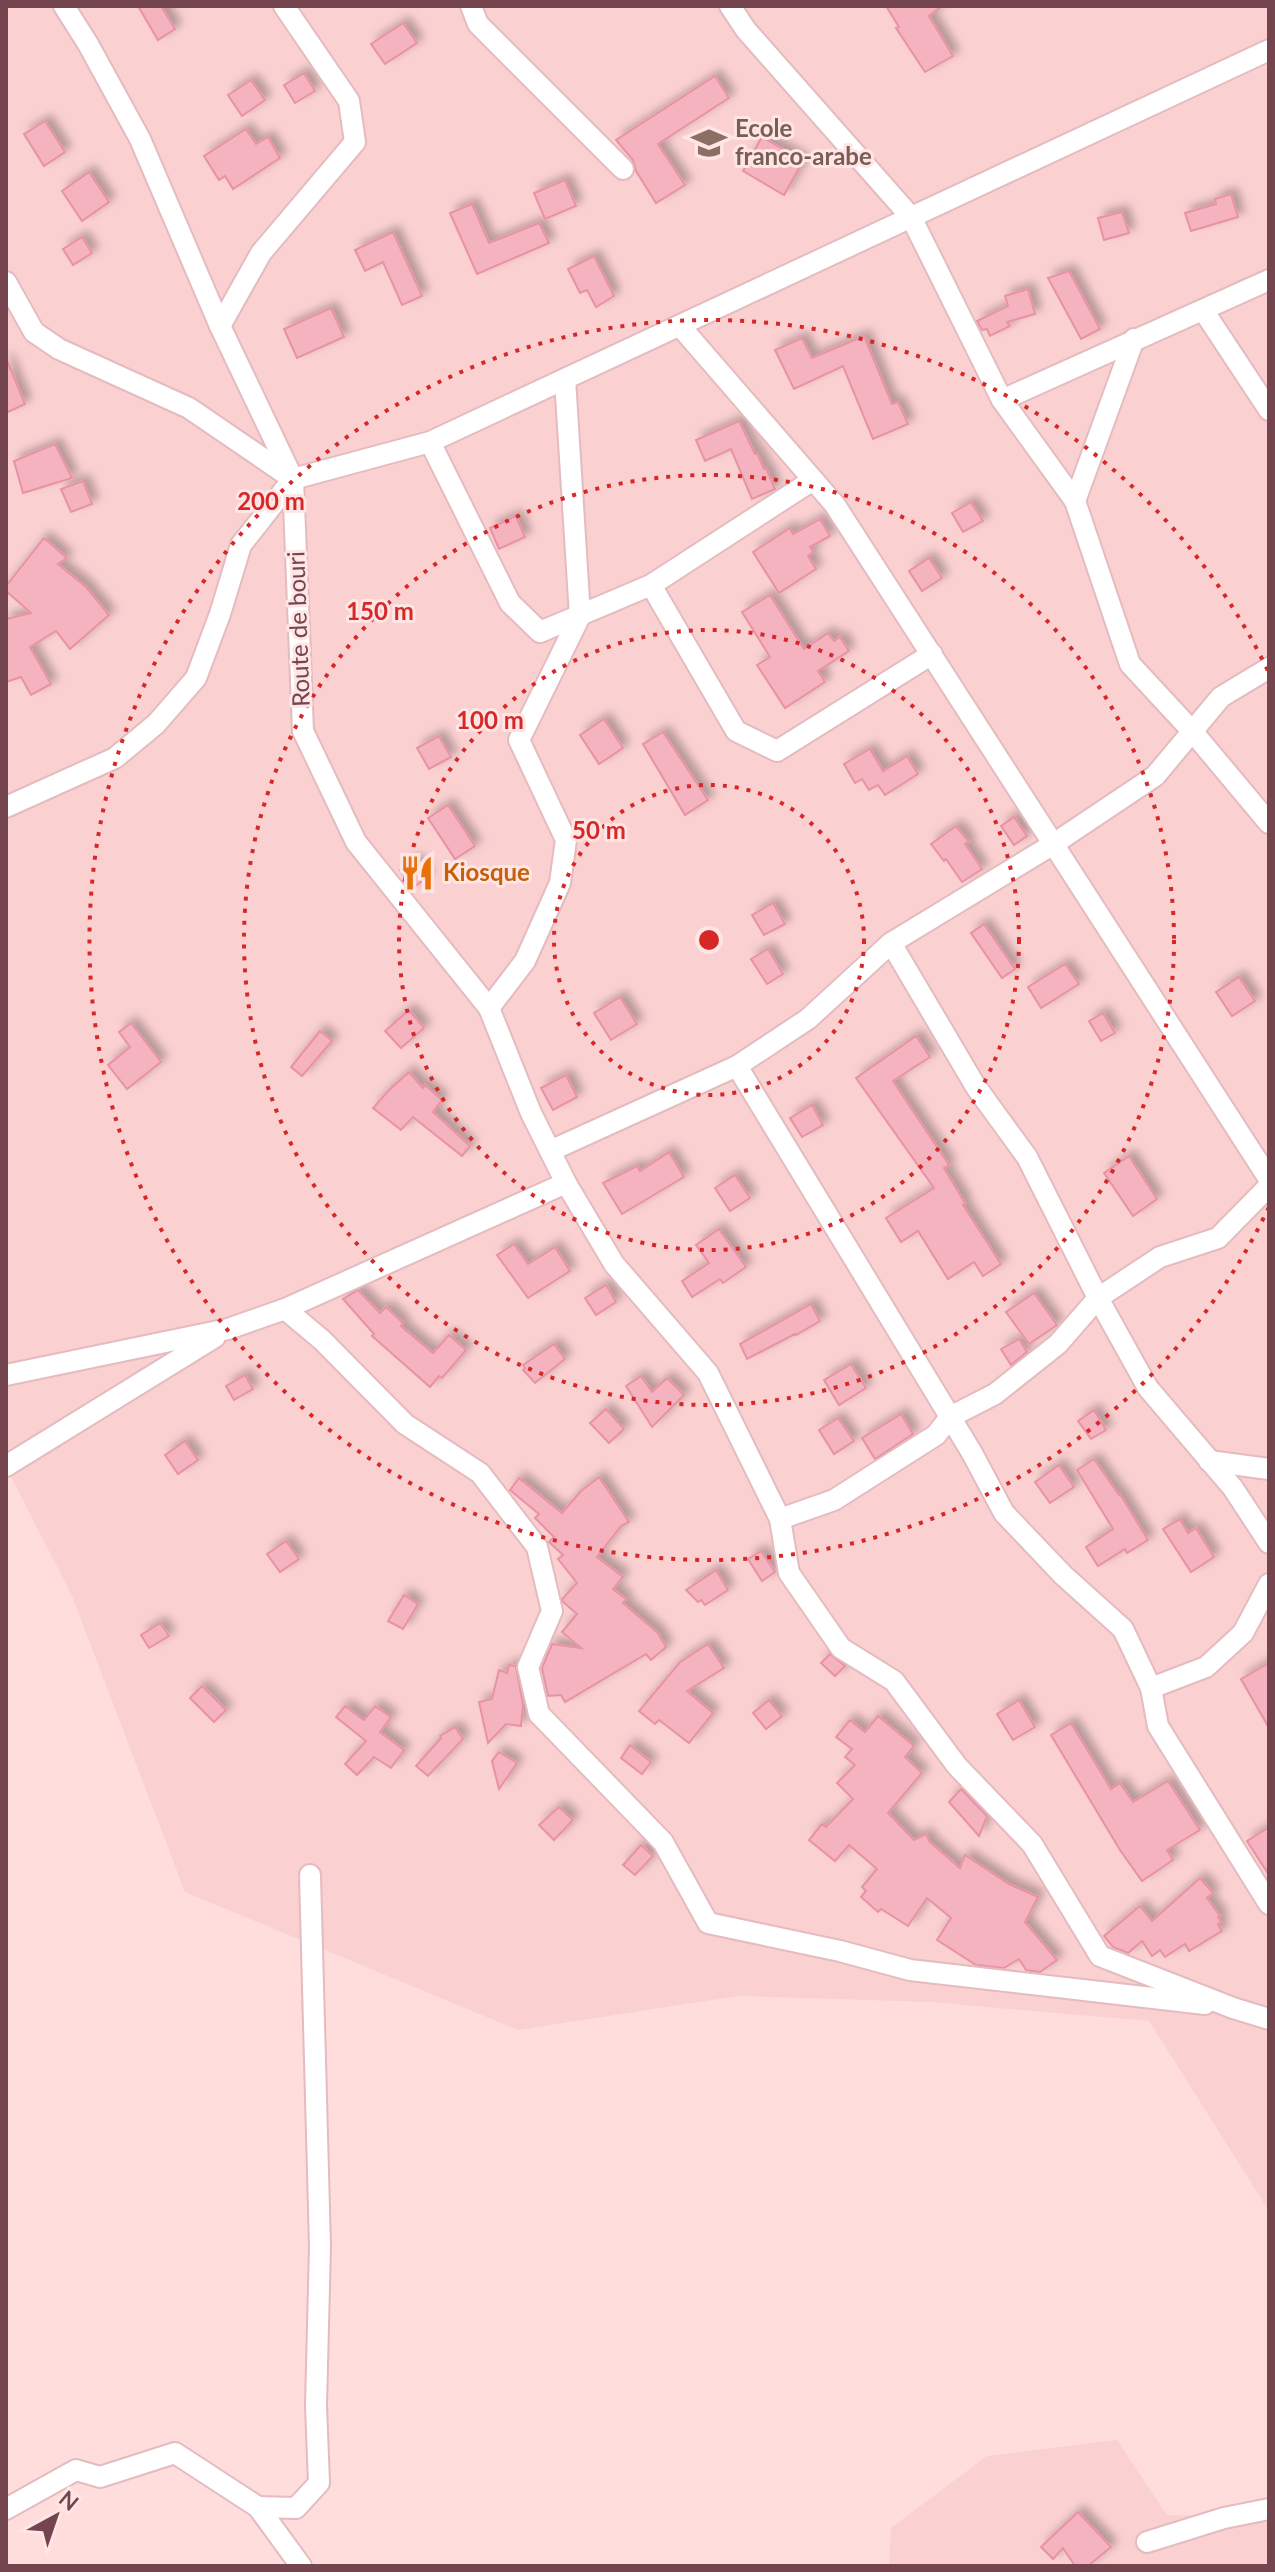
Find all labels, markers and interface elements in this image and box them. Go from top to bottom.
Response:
place label: Ecole franco-arabe [735,113,872,170]
school or university icon: Ecole franco-arabe [690,124,728,162]
text: 200 m [237,486,305,515]
street label: Route de bouri [280,551,315,707]
text: 150 m [346,596,414,625]
text: 100 m [456,705,524,734]
text: 50 m [572,815,626,844]
restaurant icon: Kiosque [398,854,436,892]
place label: Kiosque [443,857,530,886]
centre of rings [695,926,723,954]
north arrow [16,2476,96,2556]
text: N [54,2485,84,2516]

